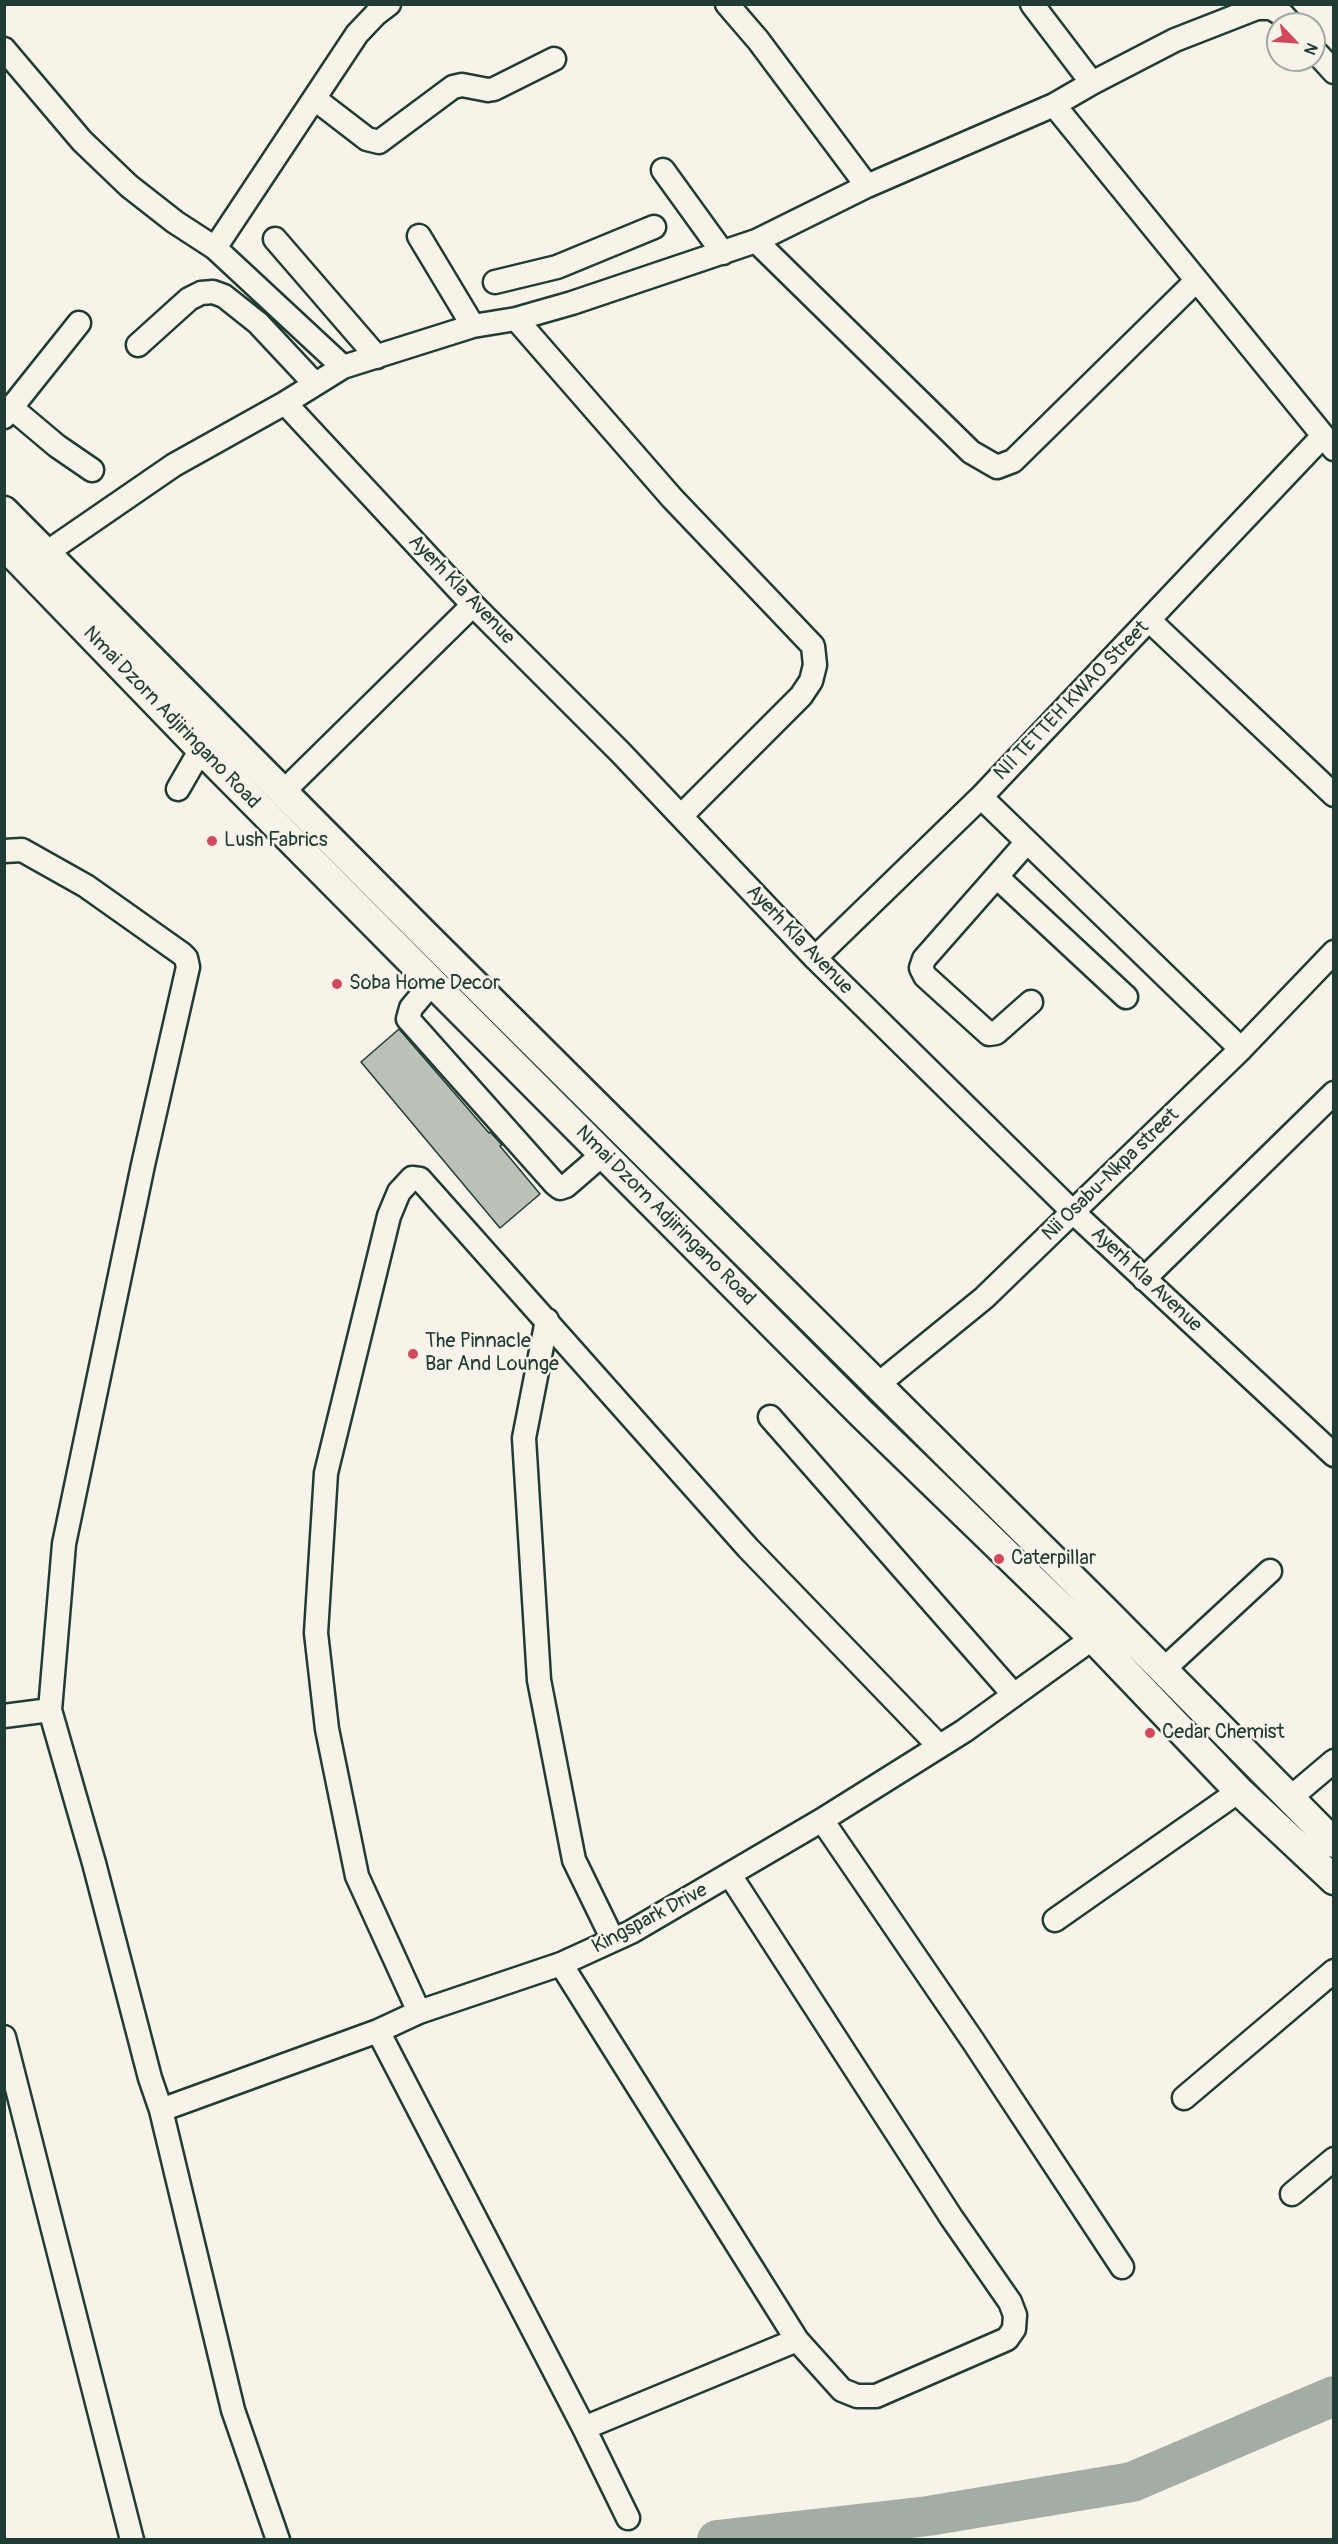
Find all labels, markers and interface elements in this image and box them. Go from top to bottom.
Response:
north arrow [1266,12,1326,72]
text: N [1299,40,1322,58]
street label: Ayerh Kla Avenue [403,530,519,650]
street label: NII TETTEH KWAO Street [990,616,1154,786]
street label: Nmai Dzorn Adjiringano Road [77,622,265,814]
place label: Lush Fabrics [224,829,328,853]
marker: Lush Fabrics [205,834,219,848]
street label: Ayerh Kla Avenue [741,880,857,1000]
place label: Soba Home Decor [349,972,500,996]
marker: Soba Home Decor [330,977,344,991]
street label: Nii Osabu-Nkpa street [1038,1104,1184,1246]
street label: Nmai Dzorn Adjiringano Road [570,1121,760,1311]
street label: Ayerh Kla Avenue [1085,1222,1207,1338]
place label: The Pinnacle Bar And Lounge [425,1330,559,1377]
marker: The Pinnacle Bar And Lounge [406,1347,420,1361]
place label: Caterpillar [1011,1547,1096,1571]
marker: Caterpillar [992,1552,1006,1566]
place label: Cedar Chemist [1162,1721,1284,1745]
marker: Cedar Chemist [1143,1726,1157,1740]
street label: Kingspark Drive [588,1879,712,1959]

